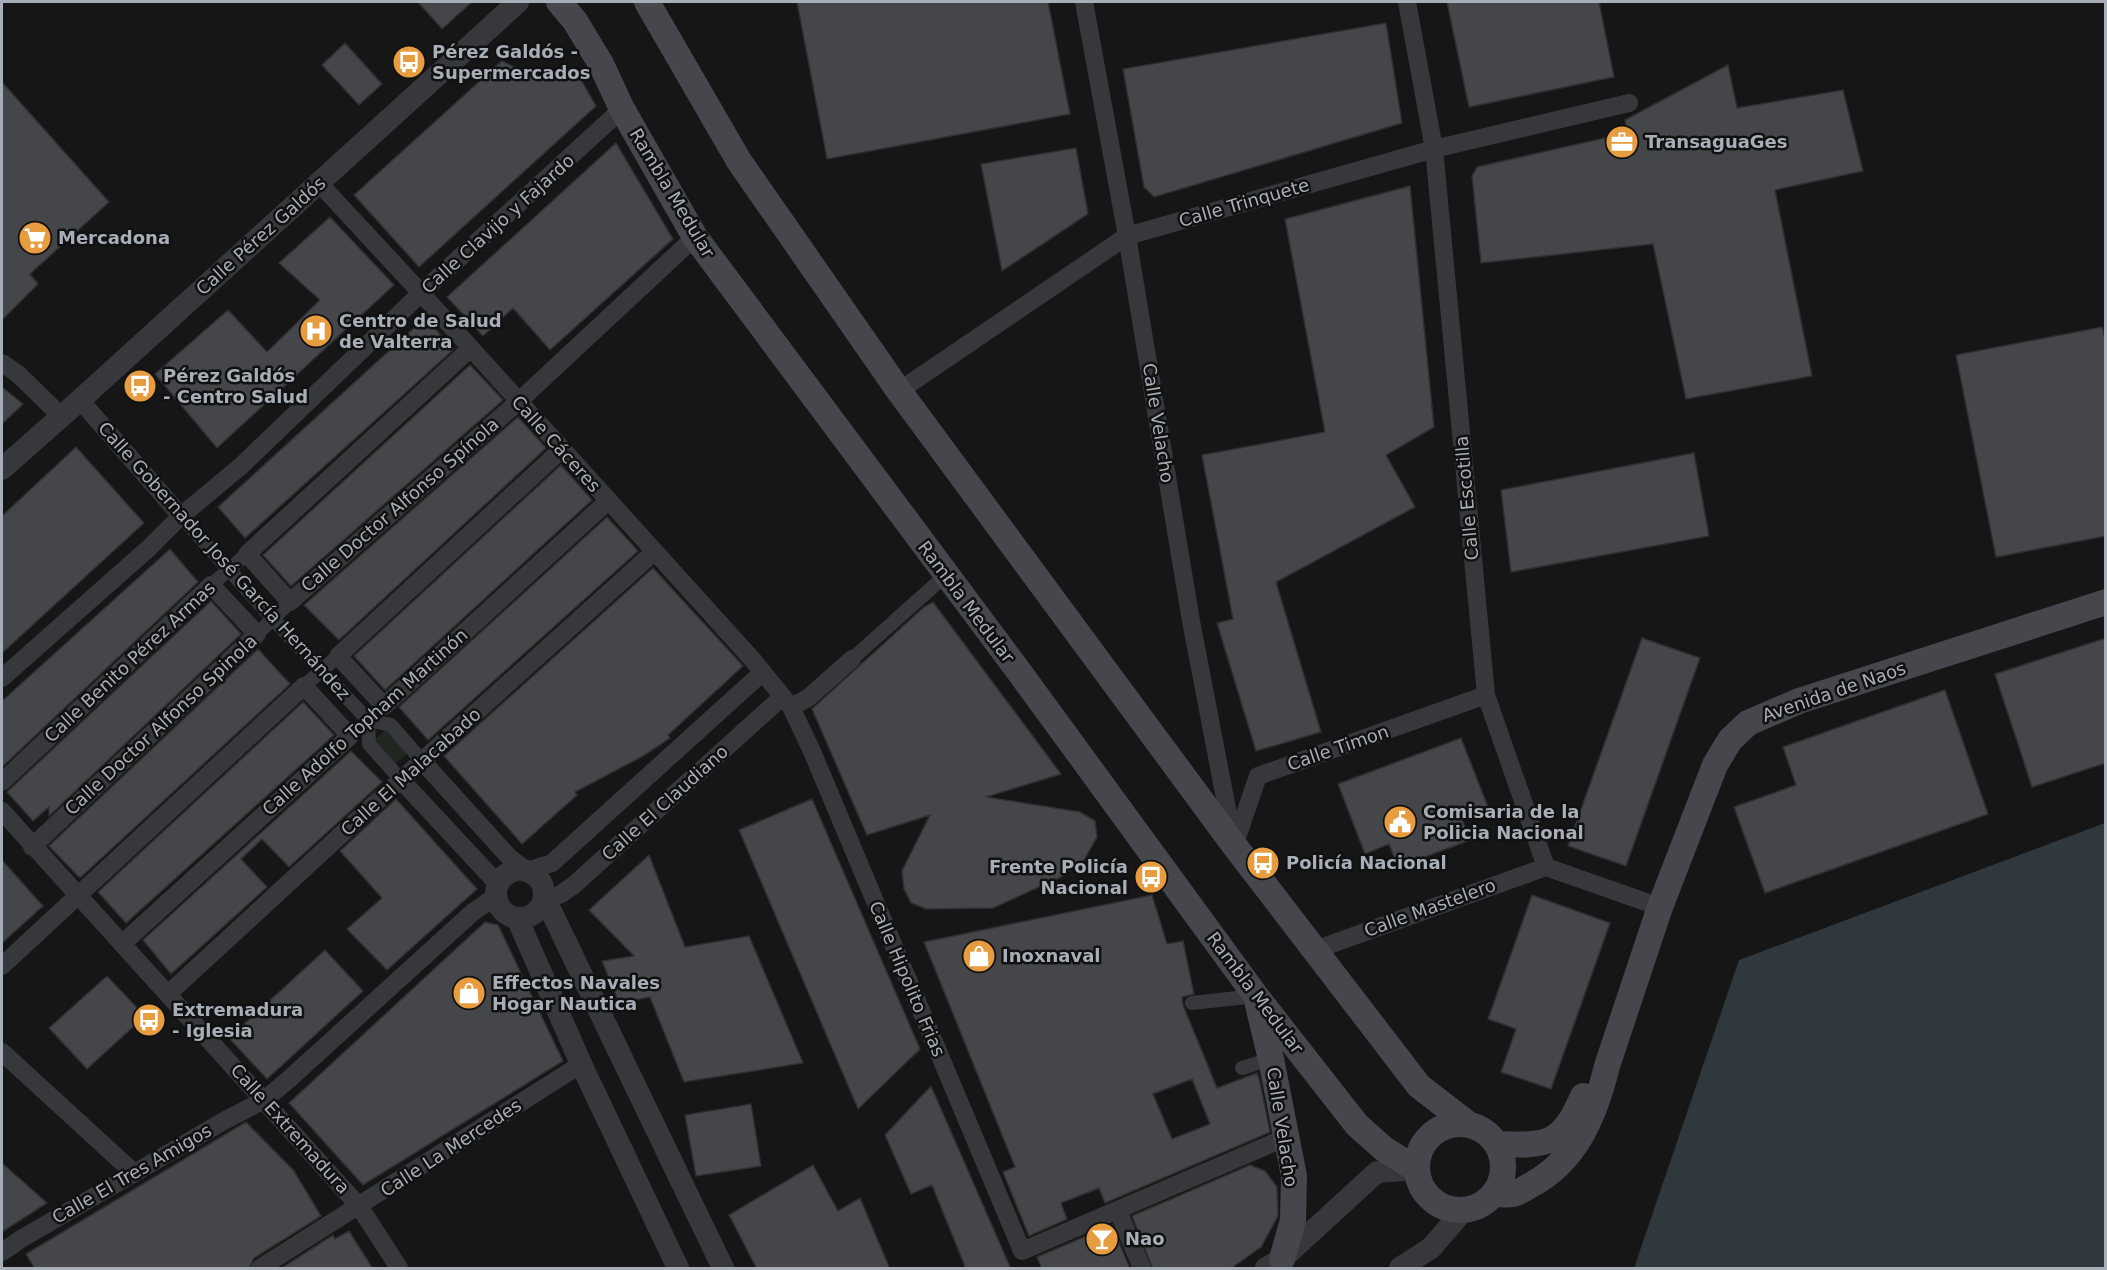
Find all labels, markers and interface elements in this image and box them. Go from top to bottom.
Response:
place label: Pérez Galdós - Supermercados [432,41,590,83]
bus stop icon: Pérez Galdós - Supermercados [391,44,427,80]
street label: Rambla Medular [626,124,720,262]
office icon: TransaguaGes [1604,124,1640,160]
place label: TransaguaGes [1645,131,1788,152]
street label: Calle Clavijo y Fajardo [417,150,578,298]
street label: Calle Pérez Galdós [192,172,330,299]
street label: Calle Trinquete [1176,174,1311,231]
supermarket icon: Mercadona [17,220,53,256]
place label: Mercadona [58,227,170,248]
place label: Centro de Salud de Valterra [339,310,502,352]
hospital icon: Centro de Salud de Valterra [298,313,334,349]
street label: Calle Velacho [1139,362,1178,484]
place label: Pérez Galdós - Centro Salud [163,365,308,407]
bus stop icon: Pérez Galdós - Centro Salud [122,368,158,404]
street label: Calle Cáceres [508,391,605,496]
street label: Calle Doctor Alfonso Spínola [297,413,503,596]
street label: Calle Gobernador José García Hernández [94,417,355,704]
street label: Calle Escotilla [1451,435,1482,561]
street label: Rambla Medular [914,537,1019,667]
street label: Calle Benito Pérez Armas [40,577,219,746]
street label: Calle Adolfo Topham Martinón [258,624,472,819]
street label: Calle Doctor Alfonso Spinola [60,630,261,819]
street label: Avenida de Naos [1759,657,1908,726]
street label: Calle El Malacabado [336,703,485,840]
street label: Calle Timon [1284,720,1391,775]
street label: Calle El Claudiano [597,740,732,865]
place label: Comisaria de la Policia Nacional [1423,801,1584,843]
public building icon: Comisaria de la Policia Nacional [1382,804,1418,840]
bus stop icon: Policía Nacional [1245,845,1281,881]
place label: Policía Nacional [1286,852,1447,873]
place label: Frente Policía Nacional [989,856,1128,898]
bus stop icon: Frente Policía Nacional [1133,859,1169,895]
street label: Calle Mastelero [1361,874,1499,941]
street label: Calle Hipolito Frias [865,898,950,1060]
street label: Rambla Medular [1203,928,1308,1058]
shop icon: Inoxnaval [961,938,997,974]
place label: Inoxnaval [1002,945,1101,966]
place label: Effectos Navales Hogar Nautica [492,972,660,1014]
shop icon: Effectos Navales Hogar Nautica [451,975,487,1011]
place label: Extremadura - Iglesia [172,999,303,1041]
bus stop icon: Extremadura - Iglesia [131,1002,167,1038]
street label: Calle Extremadura [227,1059,354,1198]
street label: Calle Velacho [1263,1066,1302,1188]
street label: Calle La Mercedes [376,1094,525,1201]
street label: Calle El Tres Amigos [48,1119,215,1228]
bar icon: Nao [1084,1221,1120,1257]
place label: Nao [1125,1228,1165,1249]

